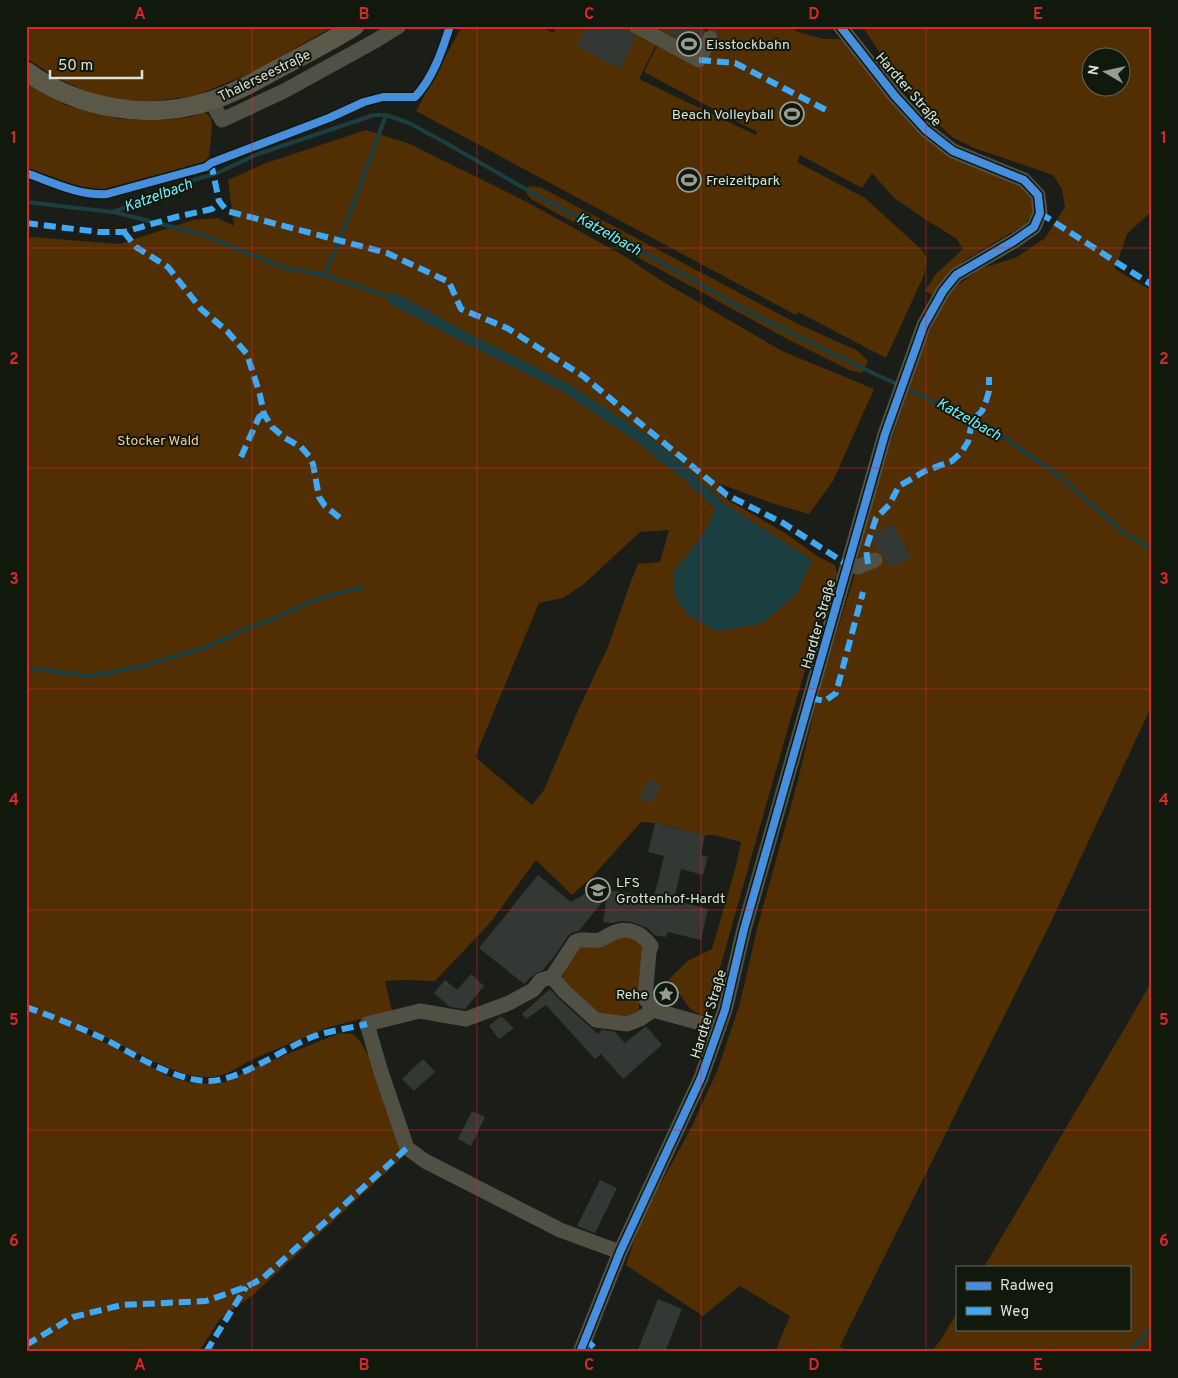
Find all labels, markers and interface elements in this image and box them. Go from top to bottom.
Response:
text: A [134,5,146,25]
text: B [358,5,370,25]
text: C [584,5,594,25]
text: D [808,5,820,25]
text: E [1033,5,1043,25]
sports icon: Eisstockbahn [676,31,702,57]
place label: Eisstockbahn [706,37,790,54]
street label: Thalerseestraße [216,47,314,106]
scale bar [50,48,142,80]
north arrow [1080,48,1130,98]
street label: Hardter Straße [871,50,945,130]
text: 50 m [58,57,93,76]
text: N [1085,64,1104,77]
sports icon: Beach Volleyball [779,101,805,127]
place label: Beach Volleyball [672,107,774,124]
text: 1 [11,129,17,149]
text: 1 [1161,129,1167,149]
sports icon: Freizeitpark [676,167,702,193]
place label: Freizeitpark [706,173,780,190]
water label: Katzelbach [122,175,195,218]
water label: Katzelbach [573,210,644,261]
text: 2 [9,350,19,370]
text: 2 [1159,350,1169,370]
water label: Katzelbach [933,395,1004,446]
park label: Stocker Wald [117,433,199,450]
text: 3 [9,570,19,590]
text: 3 [1159,570,1169,590]
street label: Hardter Straße [799,578,840,671]
text: 4 [9,791,19,811]
text: 4 [1159,791,1169,811]
place label: LFS Grottenhof-Hardt [616,875,725,908]
school or university icon: LFS Grottenhof-Hardt [585,877,611,903]
street label: Hardter Straße [688,968,731,1061]
place icon: Rehe [653,981,679,1007]
place label: Rehe [616,987,648,1004]
text: 5 [9,1011,19,1031]
text: 5 [1159,1011,1169,1031]
text: 6 [9,1232,19,1252]
text: 6 [1159,1232,1169,1252]
legend [956,1266,1130,1330]
text: Radweg [1000,1277,1054,1296]
text: Weg [1000,1303,1029,1322]
text: A [134,1356,146,1376]
text: B [358,1356,370,1376]
text: C [584,1356,594,1376]
text: D [808,1356,820,1376]
text: E [1033,1356,1043,1376]

